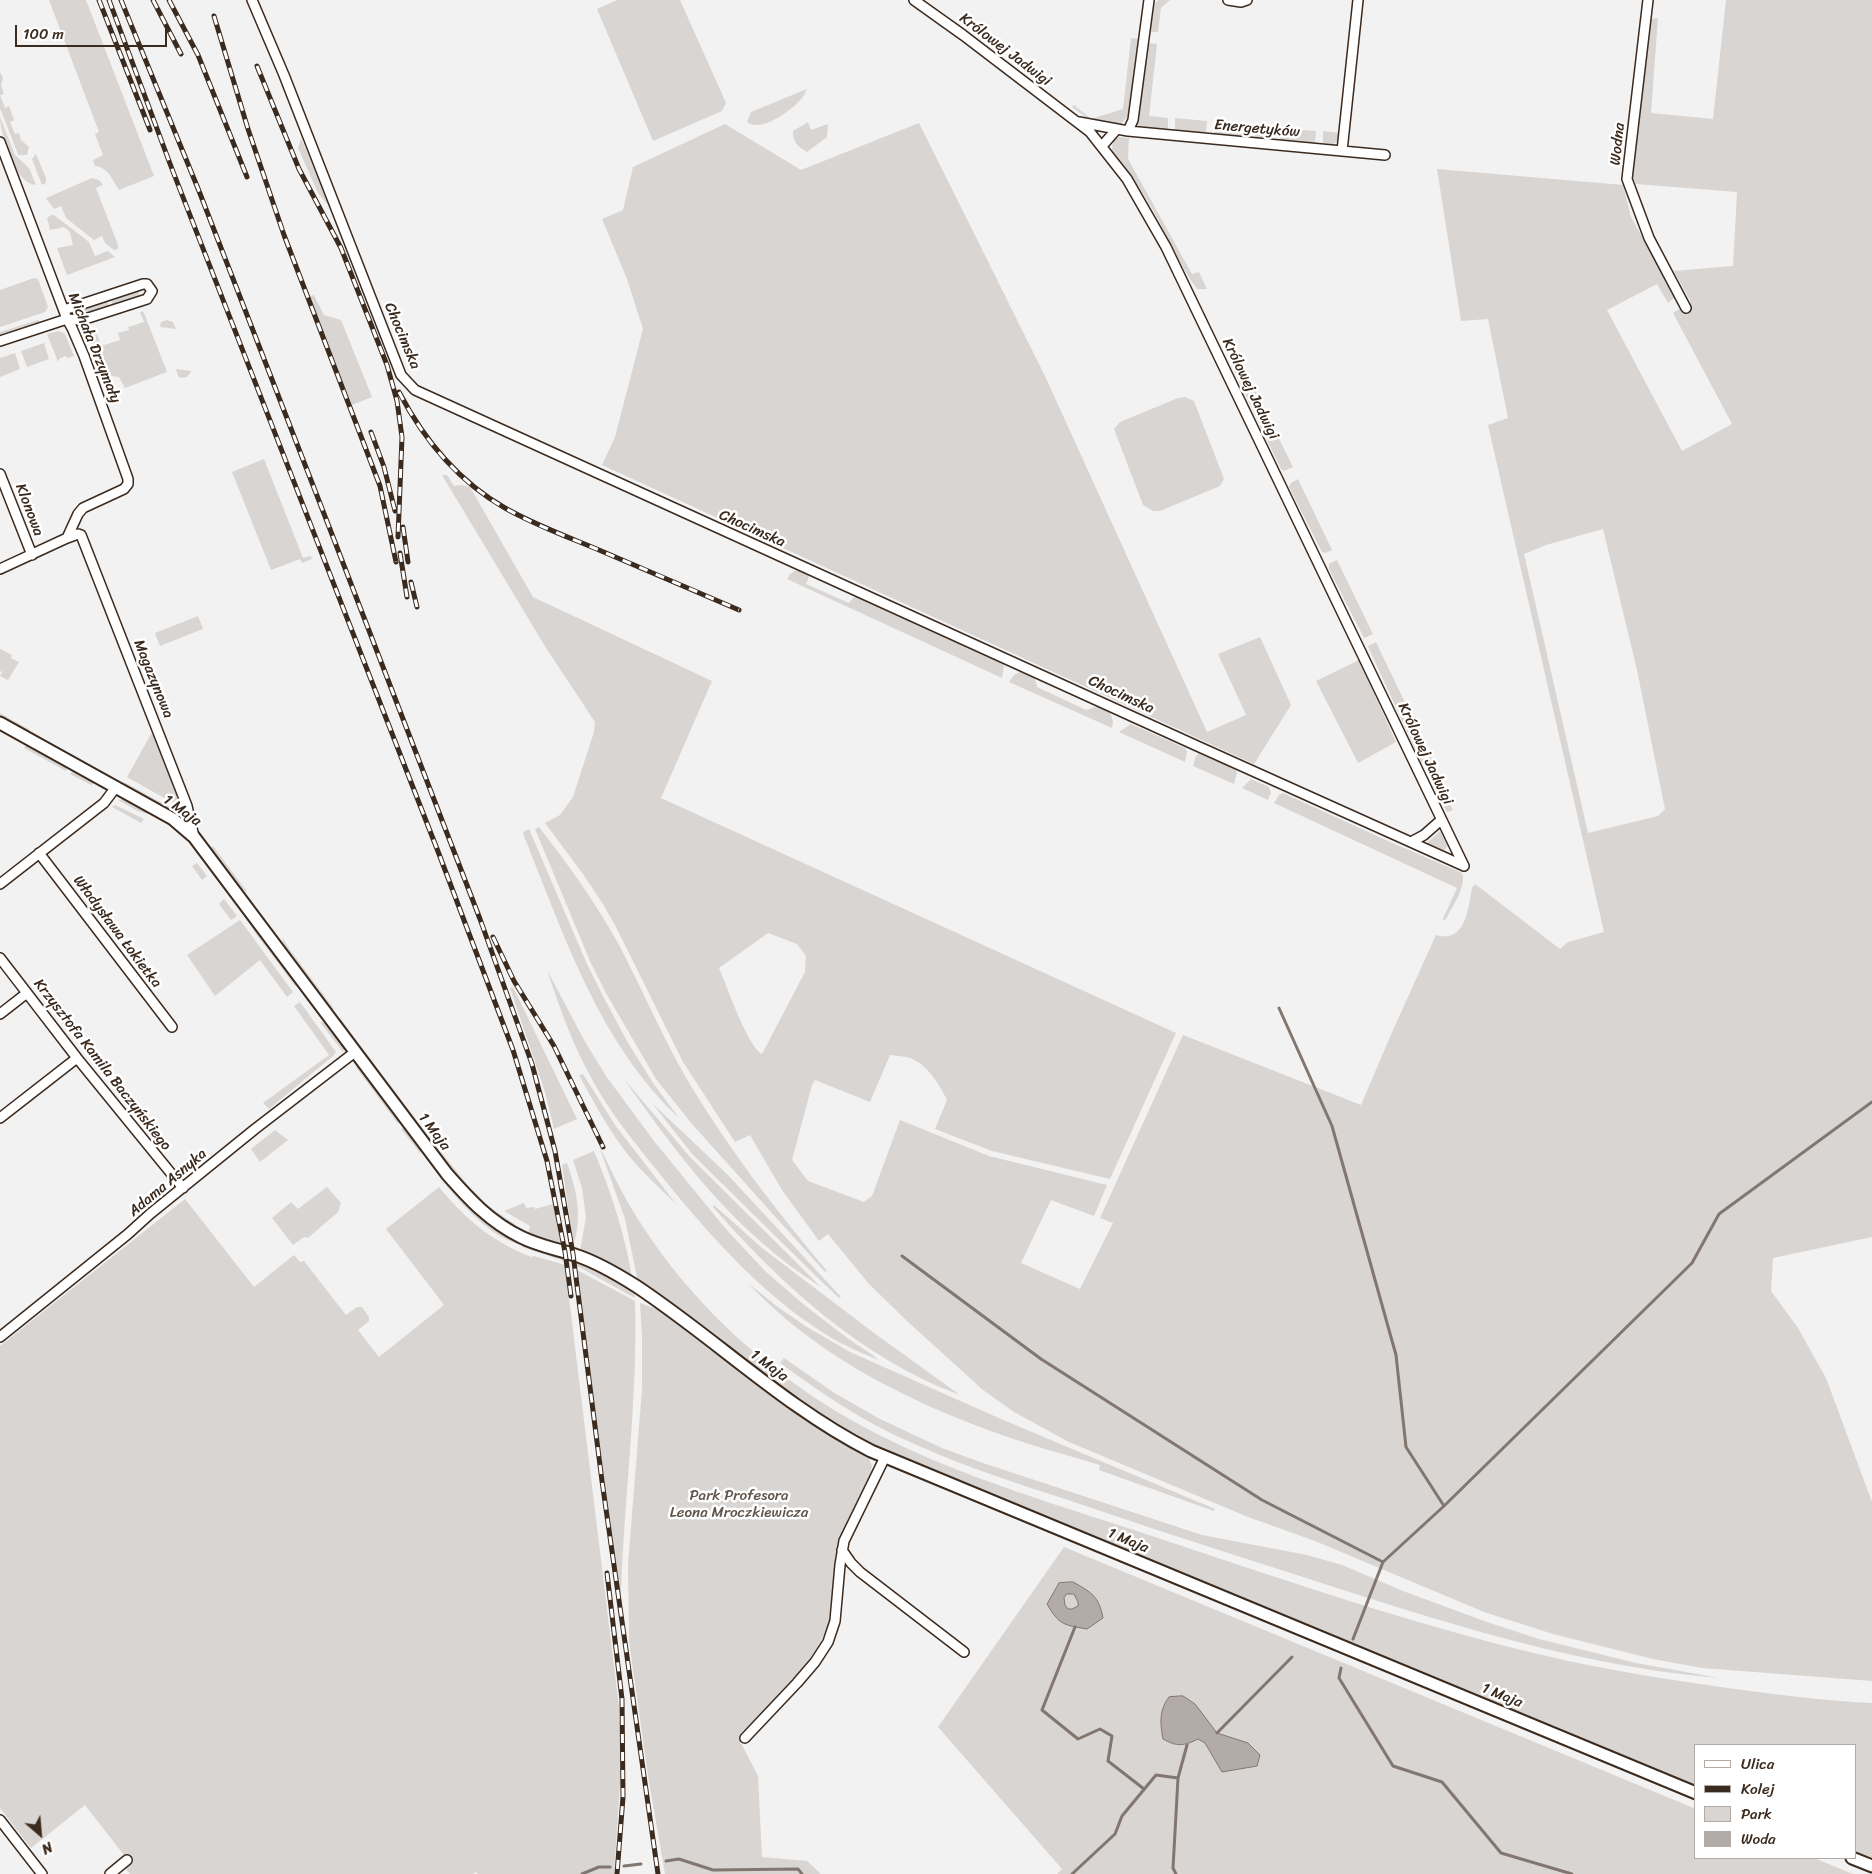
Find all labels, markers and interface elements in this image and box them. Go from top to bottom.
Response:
street label: Królowej Jadwigi [956,10,1054,90]
scale bar [18,15,170,47]
text: 100 m [23,21,64,47]
street label: Energetyków [1213,116,1301,142]
street label: Wodna [1607,122,1629,166]
street label: Michała Drzymały [64,290,124,406]
street label: Chocimska [380,300,424,372]
street label: Królowej Jadwigi [1218,335,1282,443]
street label: Klonowa [11,481,47,539]
street label: Chocimska [716,506,788,552]
street label: Magazynowa [129,637,177,721]
street label: Chocimska [1085,672,1157,718]
street label: Królowej Jadwigi [1394,700,1456,808]
street label: 1 Maja [160,791,204,831]
street label: Władysława Łokietka [69,872,165,992]
street label: Krzysztofa Kamila Baczyńskiego [29,976,175,1154]
street label: 1 Maja [414,1110,454,1154]
street label: Adama Asnyka [125,1145,211,1221]
street label: 1 Maja [747,1346,791,1386]
park label: Park Profesora Leona Mroczkiewicza [670,1487,808,1522]
street label: 1 Maja [1105,1524,1151,1558]
street label: 1 Maja [1479,1680,1525,1712]
legend [1694,1744,1857,1859]
text: Ulica [1741,1751,1774,1777]
text: Kolej [1741,1776,1775,1802]
text: Park [1741,1801,1772,1827]
north arrow [15,1809,65,1859]
text: Woda [1741,1826,1776,1852]
text: N [37,1834,57,1861]

